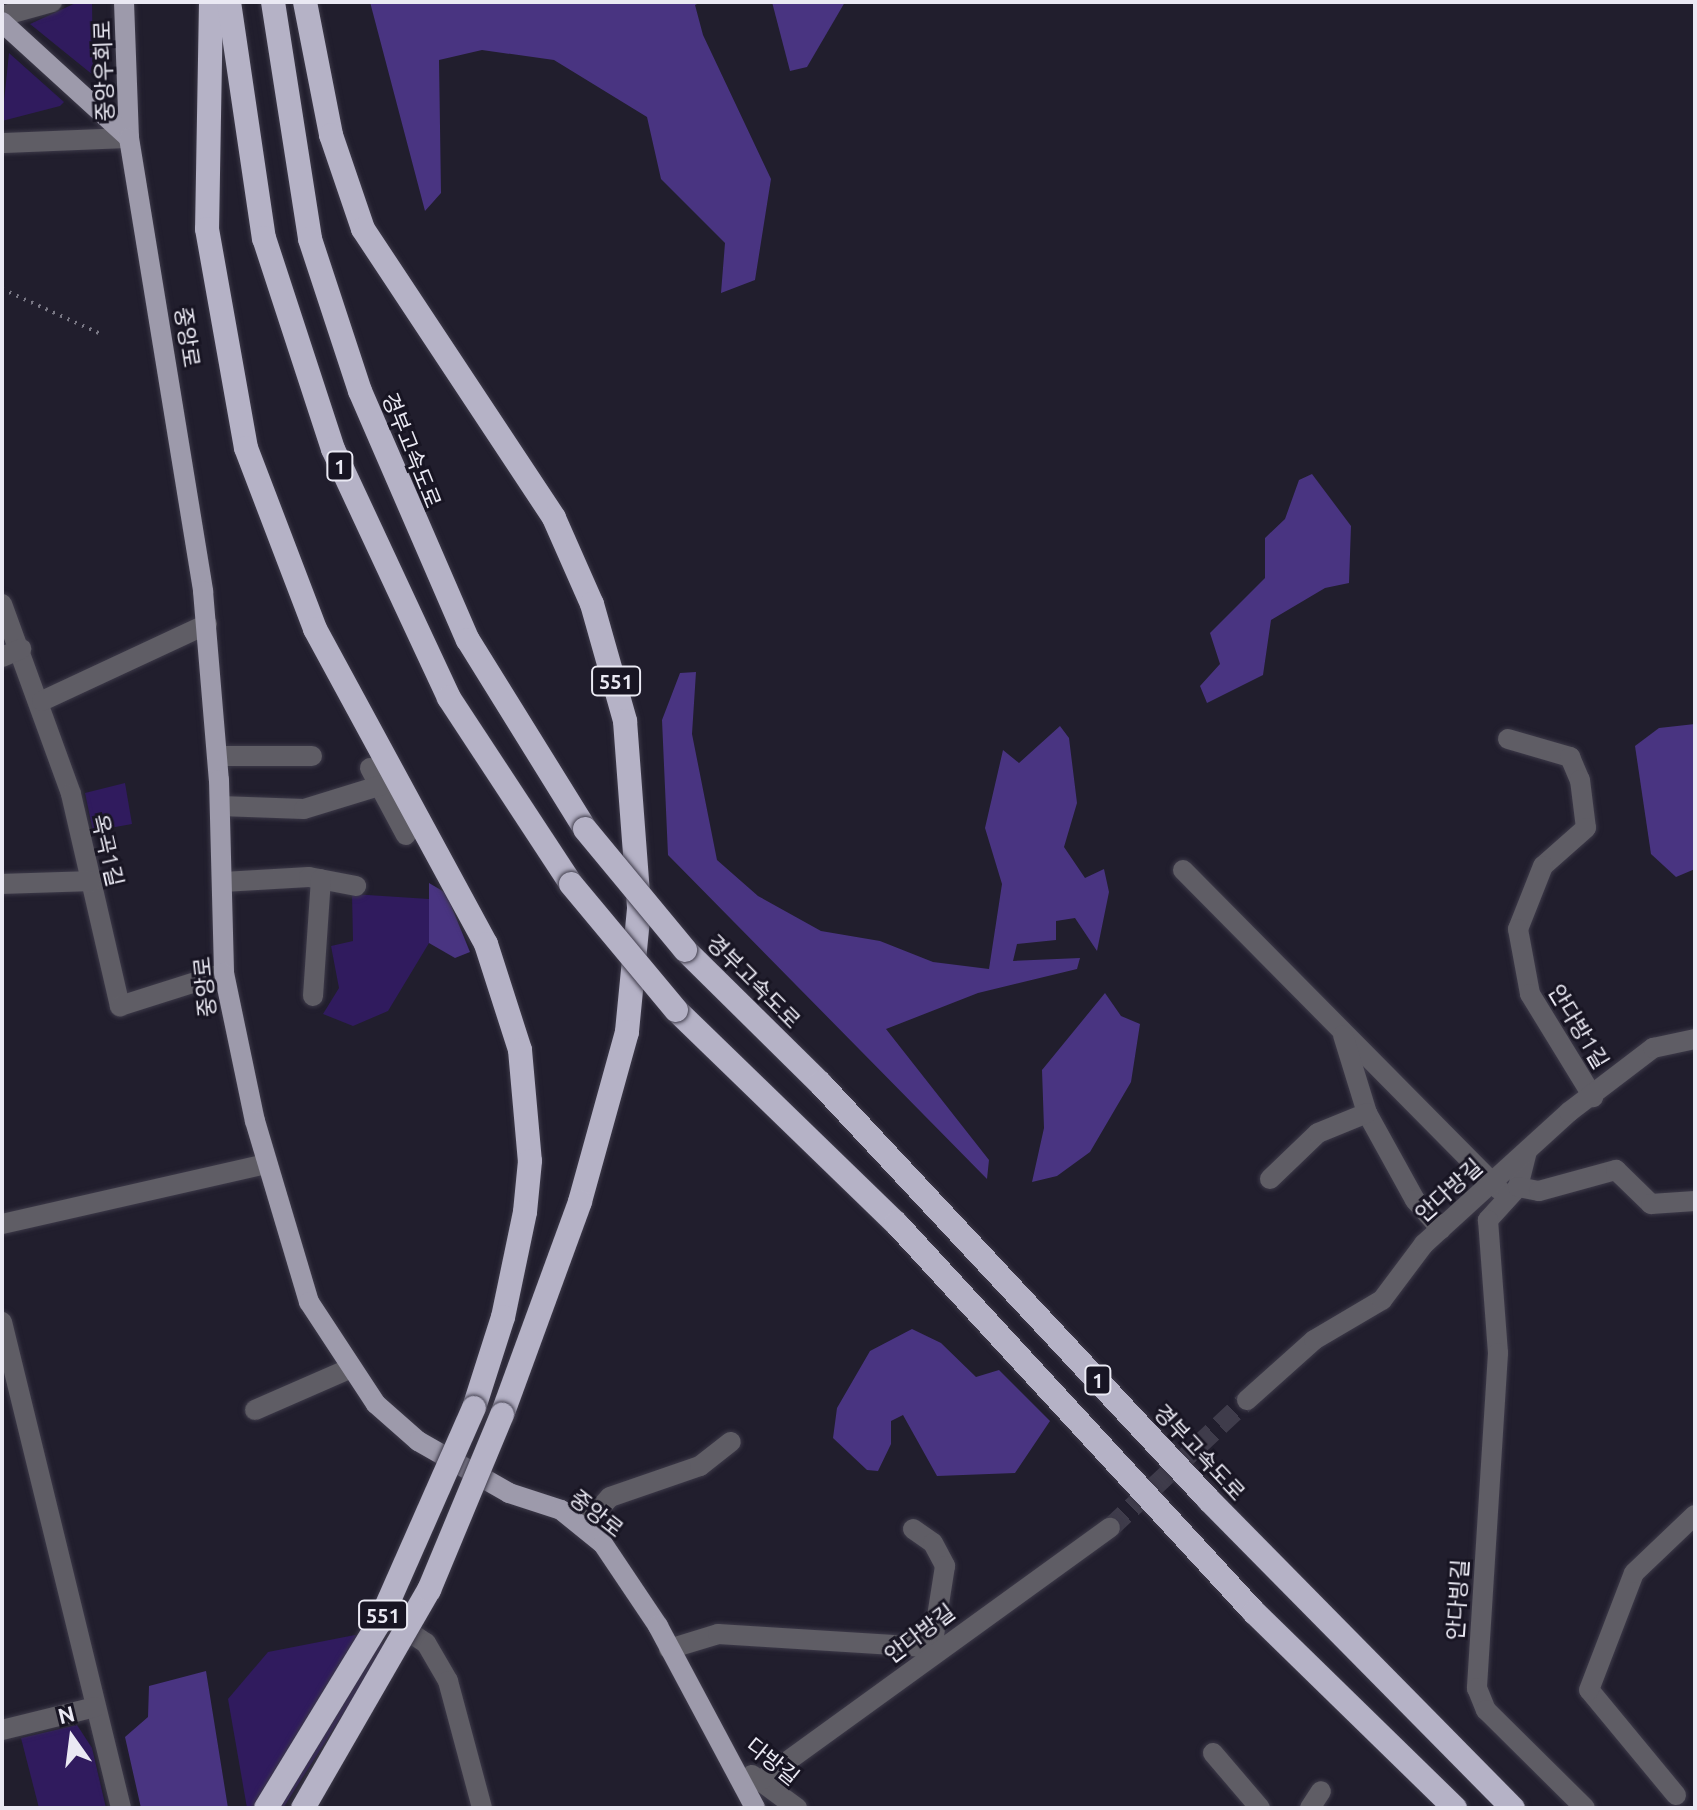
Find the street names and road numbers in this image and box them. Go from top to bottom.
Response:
street label: 중앙우회로 [88,20,118,122]
street label: 중앙로 [170,305,206,369]
street label: 경부고속도로 [377,389,447,511]
road number: 1 [326,450,354,482]
road number: 551 [590,665,642,697]
street label: 옥곡1길 [87,811,129,889]
street label: 경부고속도로 [702,929,806,1033]
street label: 중앙로 [188,955,220,1019]
street label: 안다방1길 [1544,979,1614,1073]
street label: 안다방길 [1409,1153,1487,1227]
road number: 1 [1084,1364,1112,1396]
street label: 경부고속도로 [1149,1399,1251,1505]
street label: 중앙로 [565,1484,629,1542]
street label: 안다빙길 [1441,1559,1473,1641]
street label: 안다방길 [879,1598,959,1668]
road number: 551 [357,1599,409,1631]
street label: 다방길 [741,1732,805,1790]

